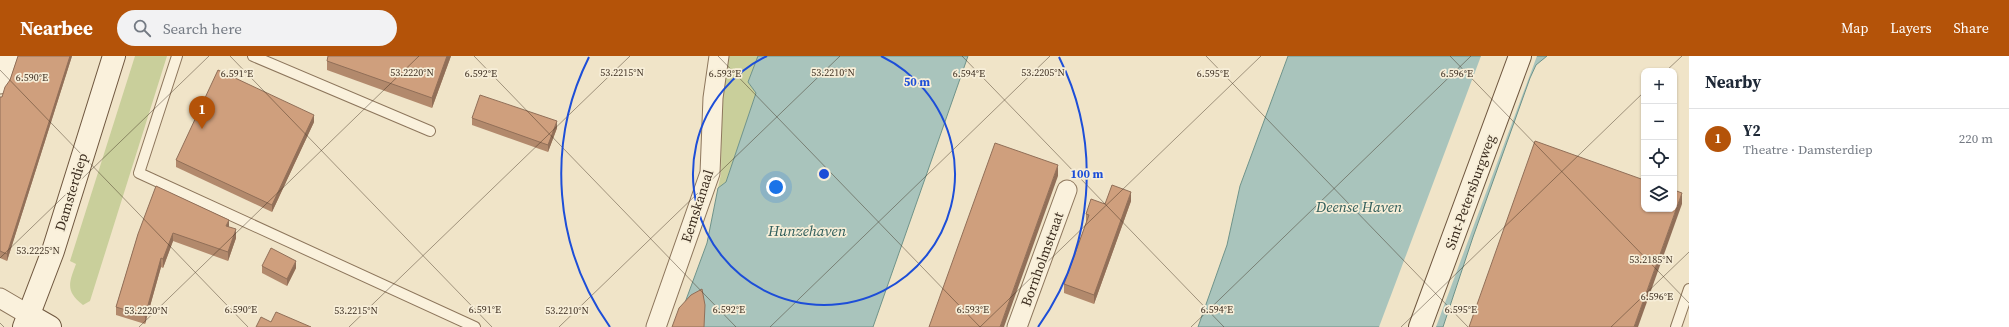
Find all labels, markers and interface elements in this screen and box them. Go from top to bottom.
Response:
search box [117,10,397,46]
text: Nearbee [20,15,93,41]
icon: search [131,17,153,39]
text: Search here [163,18,242,39]
text: Map [1841,18,1868,38]
text: Layers [1890,18,1932,38]
text: Share [1954,18,1989,38]
text: 53.2220°N [390,66,434,79]
text: 53.2215°N [600,66,644,79]
text: 53.2210°N [811,66,855,79]
text: 53.2205°N [1021,66,1065,79]
text: 6.591°E [221,67,253,80]
text: 6.592°E [465,67,497,80]
text: 6.593°E [709,67,741,80]
text: 6.594°E [953,67,985,80]
text: 6.595°E [1197,67,1229,80]
text: 6.596°E [1441,67,1473,80]
map controls [1641,68,1677,212]
button: + [1641,68,1677,104]
text: Nearby [1705,70,1761,94]
text: 6.590°E [16,71,48,84]
text: 50 m [904,74,930,90]
pin: 1 [189,96,215,129]
button: − [1641,104,1677,140]
text: Y2 [1743,120,1761,141]
text: 1 [1714,130,1722,147]
text: 220 m [1959,130,1993,147]
street label: Sint-Petersburgweg [1440,132,1500,252]
button: locate [1641,140,1677,176]
text: Theatre · Damsterdiep [1743,141,1873,158]
street label: Damsterdiep [50,151,92,233]
text: 100 m [1071,166,1104,182]
street label: Eemskanaal [676,167,718,245]
centre of rings [817,167,831,181]
button: layers [1641,176,1677,212]
your location [766,177,786,197]
water label: Deense Haven [1315,196,1403,217]
street label: Bornholmstraat [1016,209,1068,309]
water label: Hunzehaven [767,220,847,241]
text: 53.2225°N [16,244,60,257]
text: 53.2185°N [1629,253,1673,266]
text: 6.596°E [1641,290,1673,303]
text: 6.590°E [225,303,257,316]
text: 6.591°E [469,303,501,316]
text: 6.592°E [713,303,745,316]
text: 6.593°E [957,303,989,316]
text: 6.594°E [1201,303,1233,316]
text: 6.595°E [1445,303,1477,316]
text: 53.2220°N [124,304,168,317]
text: 53.2215°N [334,304,378,317]
text: 53.2210°N [545,304,589,317]

